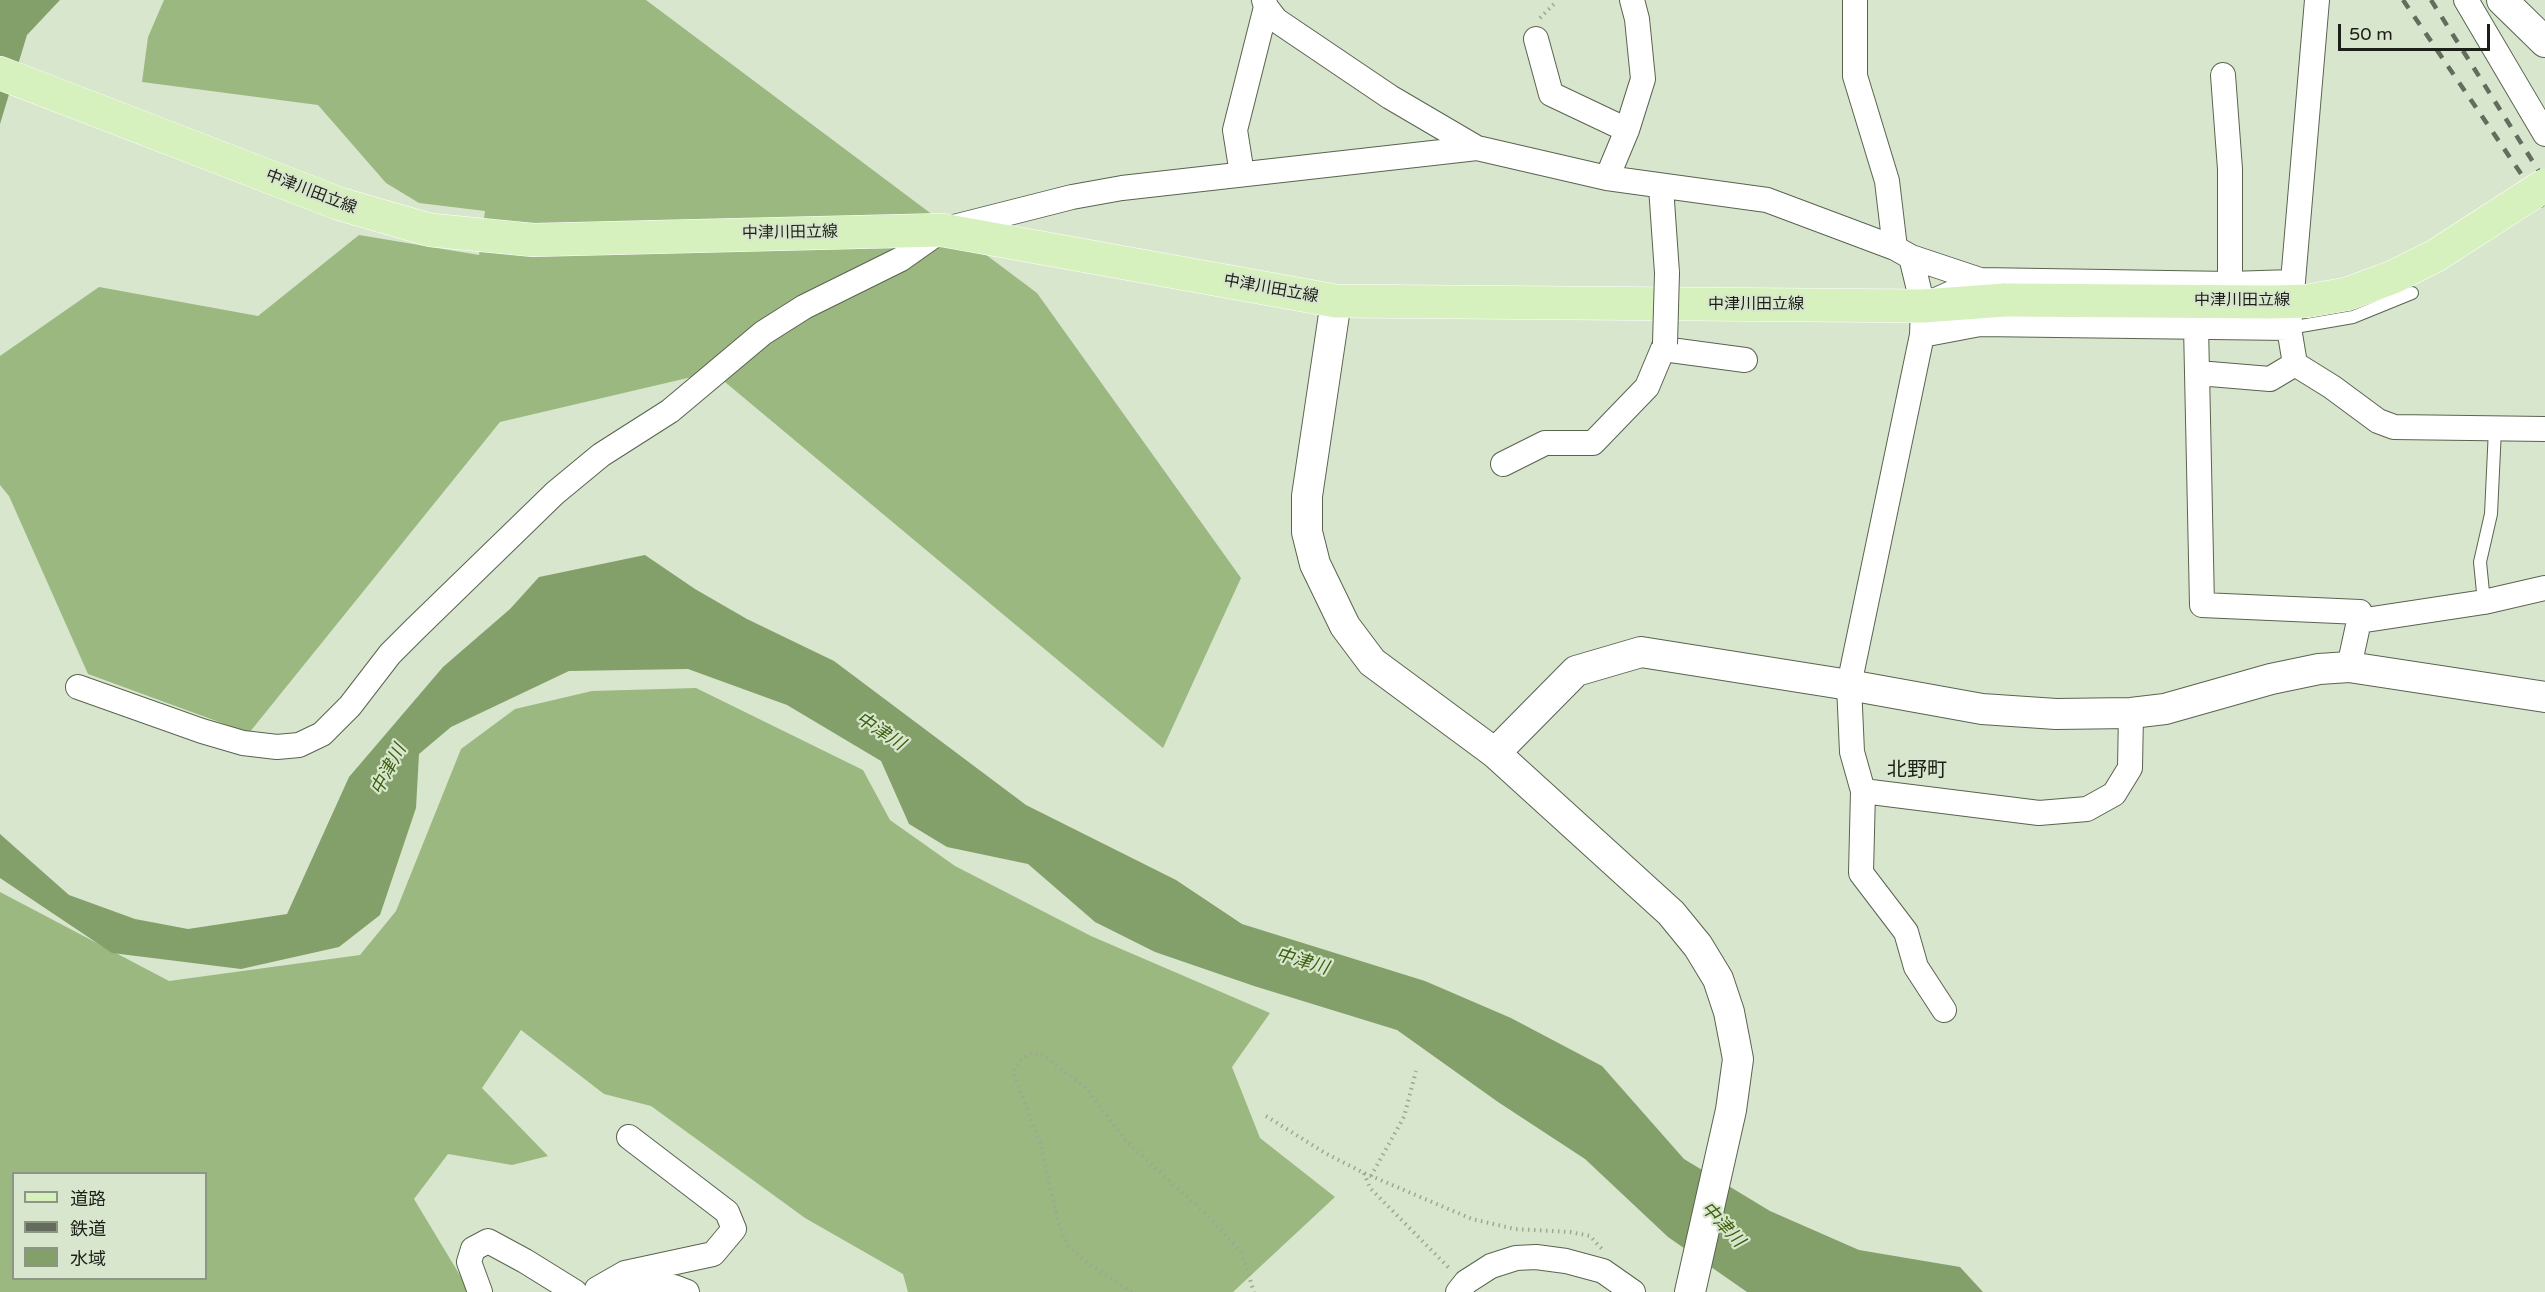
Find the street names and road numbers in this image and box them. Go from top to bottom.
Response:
street label: 中津川田立線 [263,166,359,218]
street label: 中津川田立線 [742,223,838,243]
street label: 中津川田立線 [1222,271,1320,307]
street label: 中津川田立線 [2194,291,2290,311]
street label: 中津川田立線 [1708,295,1804,315]

